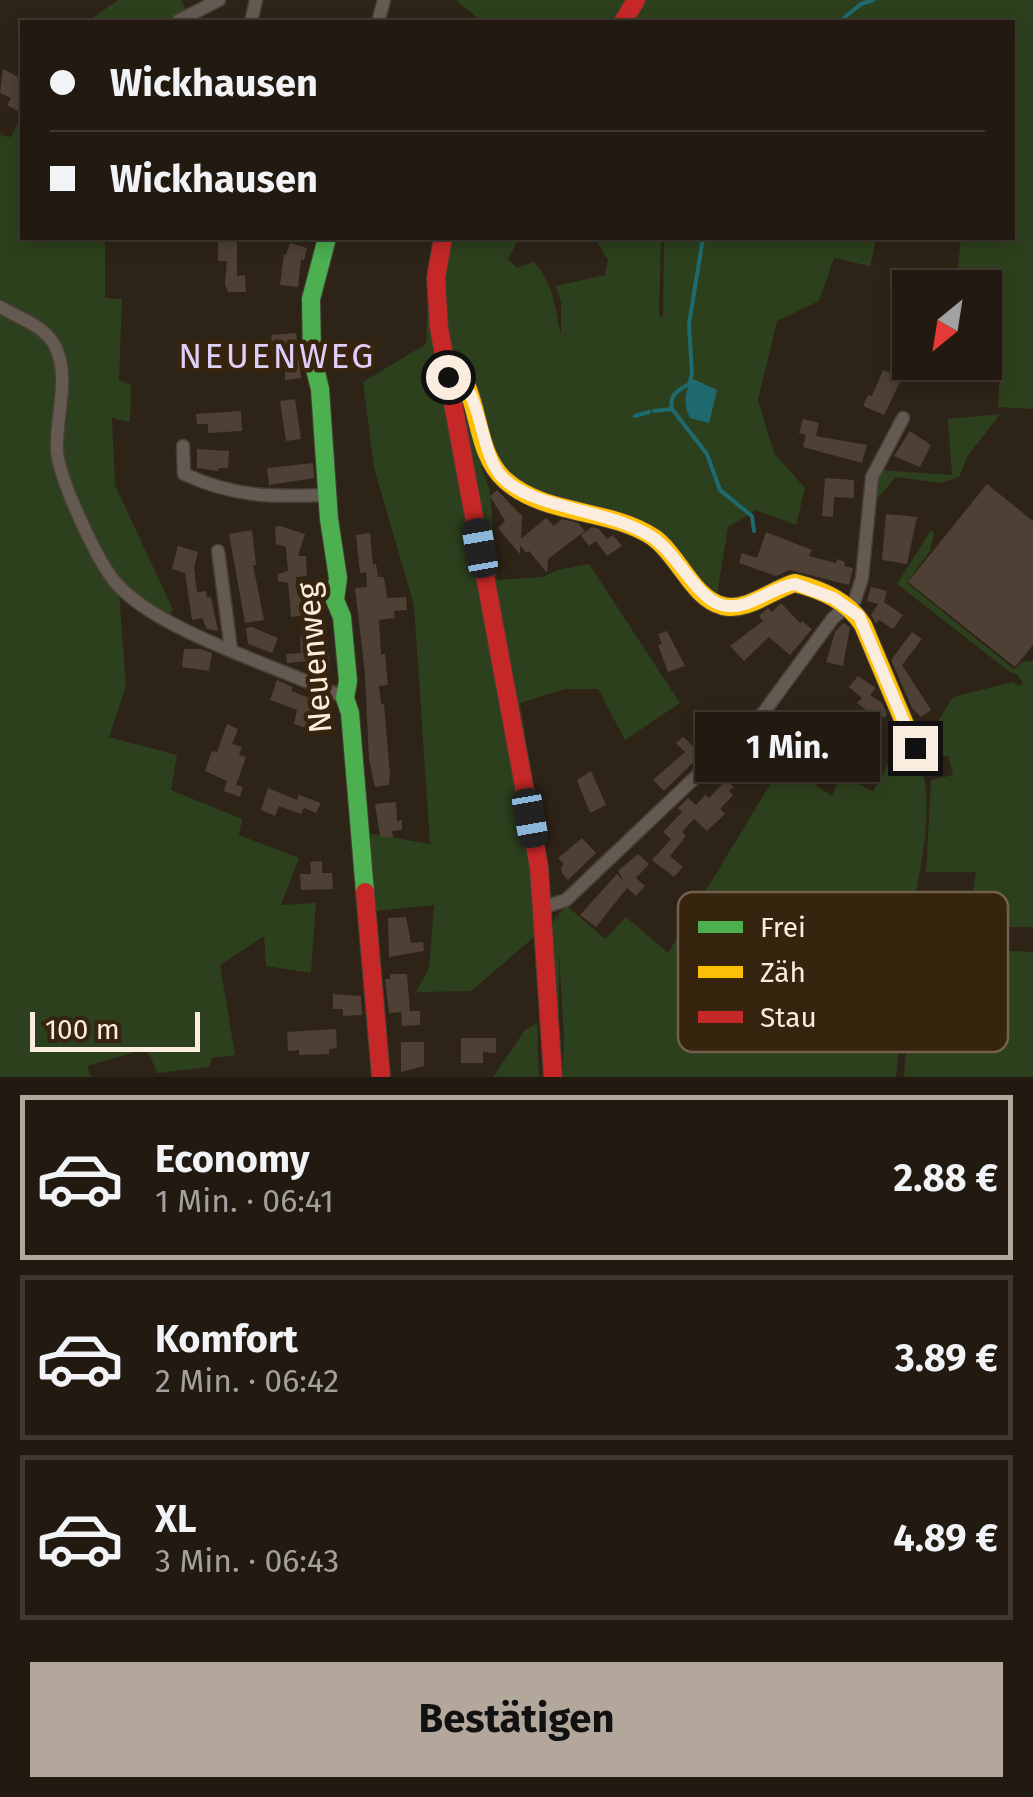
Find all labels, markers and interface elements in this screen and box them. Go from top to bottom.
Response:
text: Wickhausen [110,60,318,106]
text: Wickhausen [110,156,318,202]
north arrow [892,270,1002,380]
map controls [892,270,1002,380]
district label: NEUENWEG [178,335,376,377]
route start [426,355,471,400]
car [460,516,500,580]
street label: Neuenweg [288,581,340,735]
callout: 1 Min. [695,713,880,783]
route end [893,726,938,771]
text: 1 Min. [746,728,829,766]
car [510,786,550,850]
legend [678,892,1008,1052]
text: Frei [760,911,806,944]
text: Zäh [760,956,806,989]
text: Stau [760,1001,817,1034]
scale bar [30,1007,200,1052]
text: 100 m [45,1013,120,1046]
icon: car [35,1133,125,1223]
text: Economy [155,1136,310,1182]
text: 2.88 € [894,1155,998,1201]
text: 1 Min. · 06:41 [155,1182,334,1220]
icon: car [35,1313,125,1403]
text: Komfort [155,1316,298,1362]
text: 3.89 € [895,1335,998,1381]
text: 2 Min. · 06:42 [155,1362,339,1400]
icon: car [35,1493,125,1583]
text: XL [155,1496,197,1542]
text: 4.89 € [893,1515,998,1561]
text: 3 Min. · 06:43 [155,1542,339,1580]
button: Bestätigen [30,1662,1003,1777]

